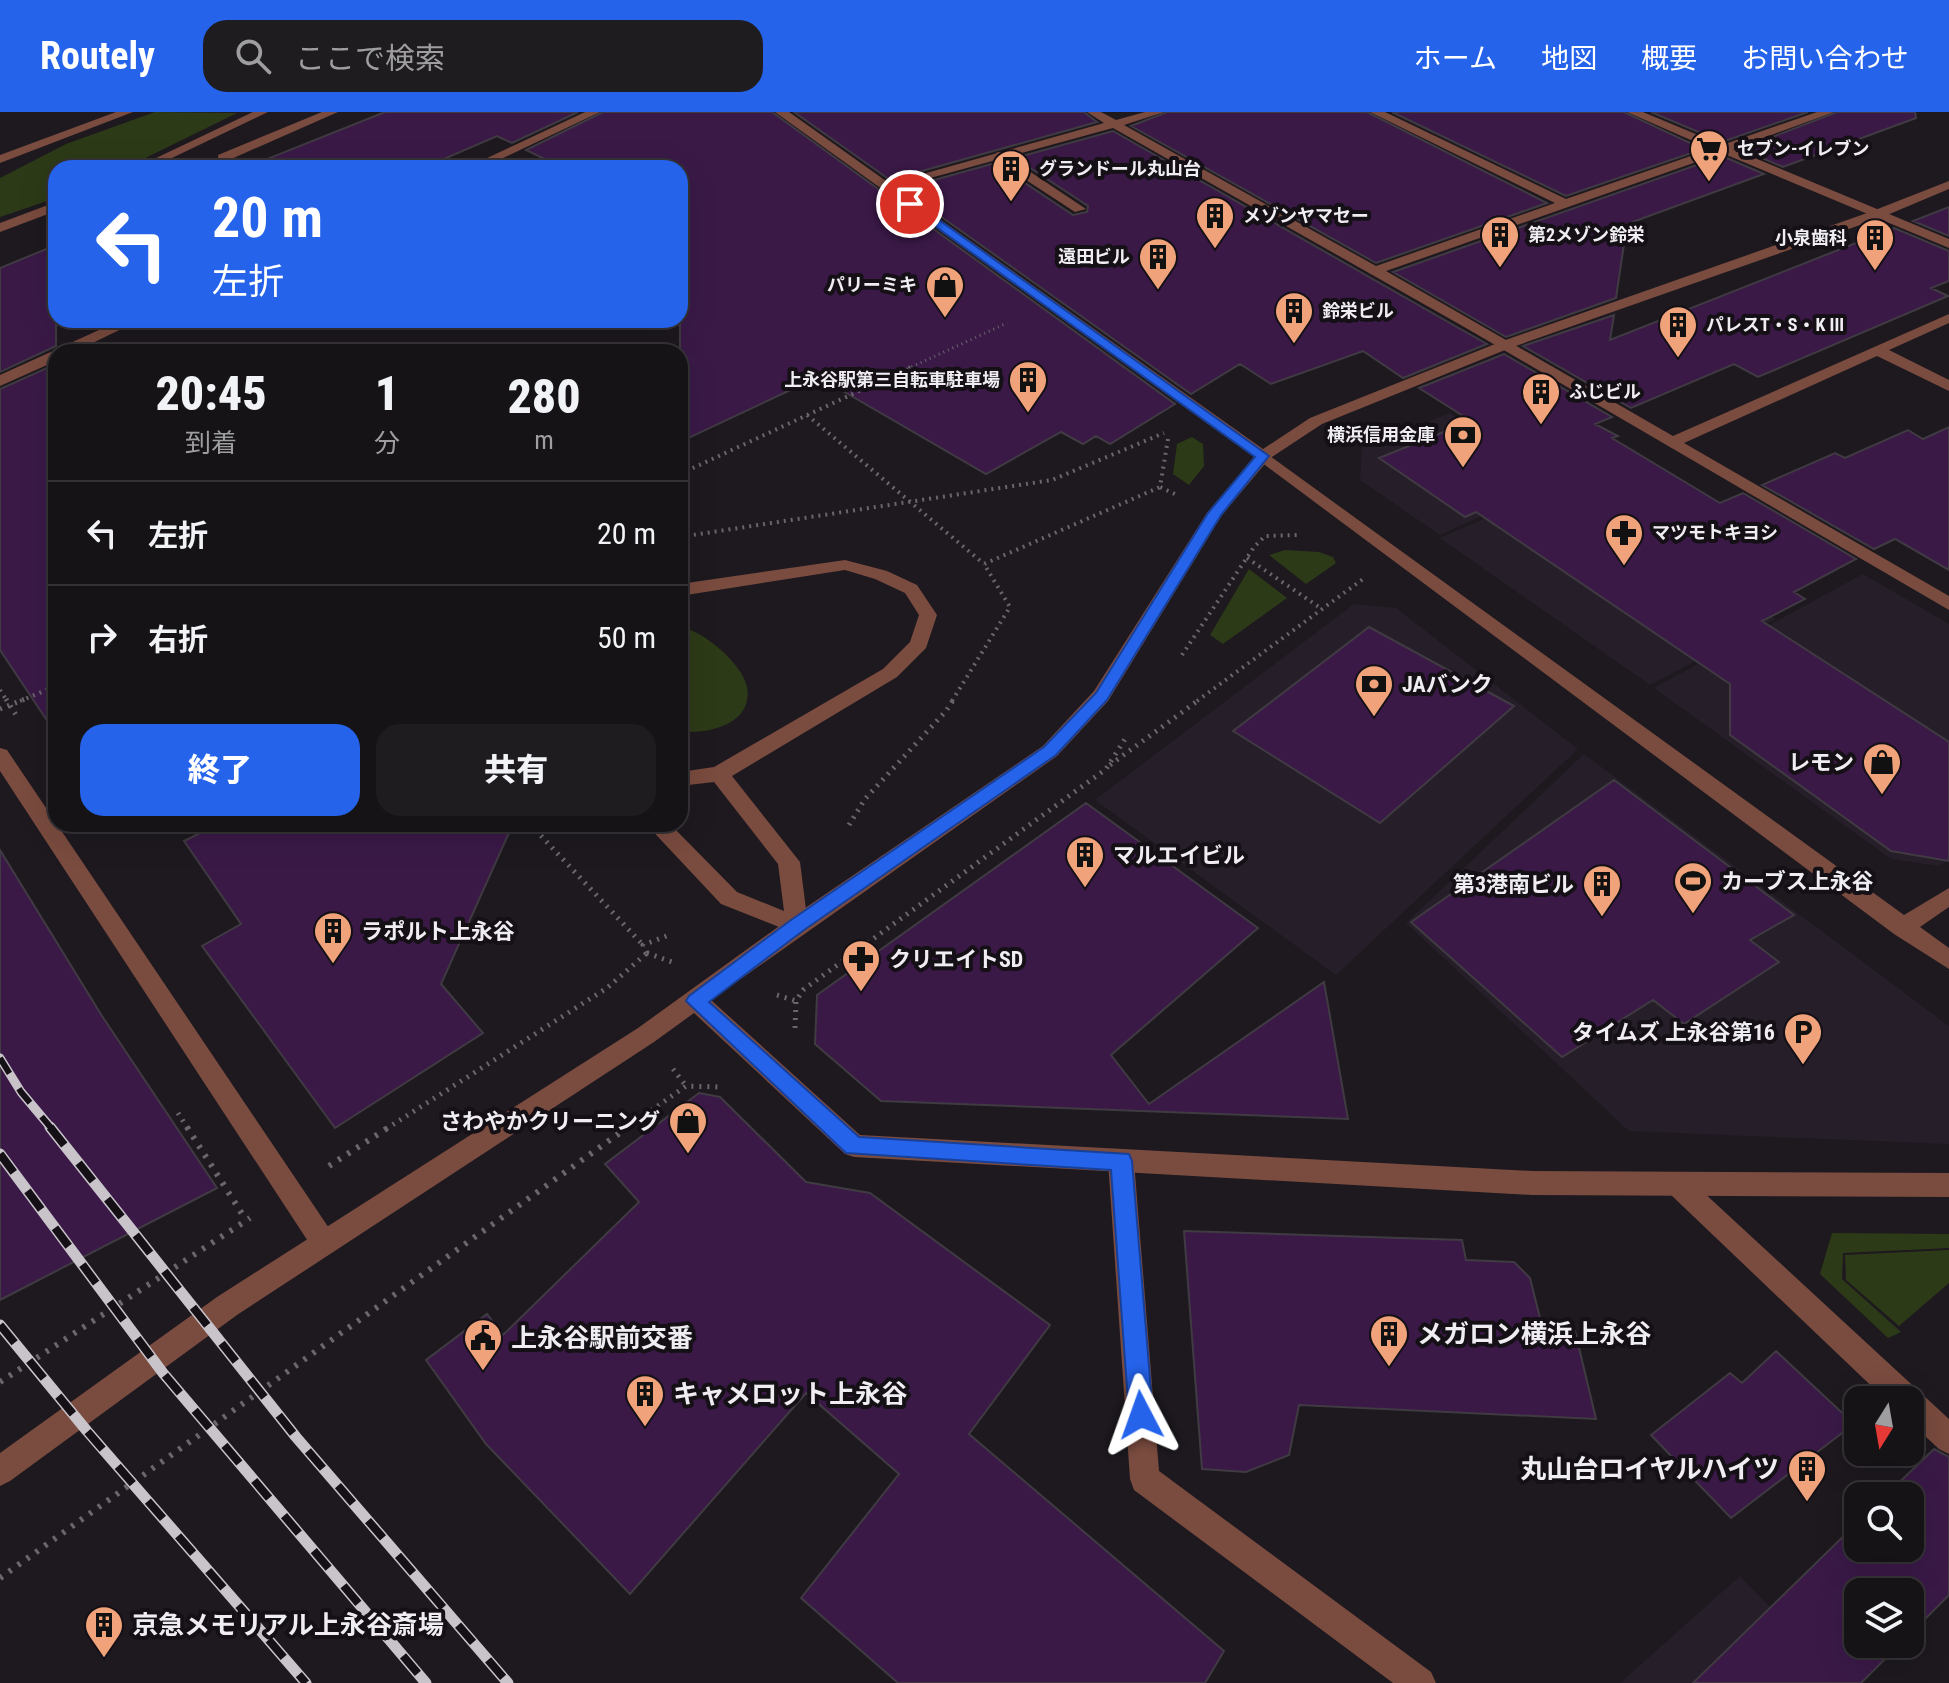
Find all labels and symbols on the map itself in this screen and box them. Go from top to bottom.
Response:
supermarket icon: セブン-イレブン [1688,128,1730,183]
place label: セブン-イレブン [1737,138,1870,159]
building icon: グランドール丸山台 [990,148,1032,203]
place label: グランドール丸山台 [1039,158,1201,179]
pin [876,170,944,238]
building icon: メゾンヤマセー [1194,195,1236,250]
place label: メゾンヤマセー [1243,205,1369,226]
building icon: 第2メゾン鈴栄 [1479,214,1521,269]
building icon: 小泉歯科 [1854,217,1896,272]
place label: 第2メゾン鈴栄 [1528,224,1645,245]
place label: 小泉歯科 [1775,227,1847,248]
building icon: 遠田ビル [1137,236,1179,291]
place label: 遠田ビル [1058,246,1130,267]
shop icon: パリーミキ [924,264,966,319]
place label: パリーミキ [827,274,917,295]
building icon: 鈴栄ビル [1273,290,1315,345]
place label: 鈴栄ビル [1322,300,1394,321]
building icon: パレスT・S・K III [1657,304,1699,359]
place label: パレスT・S・K III [1706,314,1844,335]
building icon: 上永谷駅第三自転車駐車場 [1007,359,1049,414]
place label: 上永谷駅第三自転車駐車場 [784,369,1000,390]
building icon: ふじビル [1520,371,1562,426]
place label: ふじビル [1569,381,1641,402]
bank icon: 横浜信用金庫 [1442,414,1484,469]
place label: 横浜信用金庫 [1327,424,1435,445]
pharmacy icon: マツモトキヨシ [1603,512,1645,567]
place label: マツモトキヨシ [1652,522,1778,543]
bank icon: JAバンク [1353,663,1395,718]
place label: JAバンク [1402,672,1493,697]
shop icon: レモン [1861,741,1903,796]
place label: レモン [1788,750,1854,775]
building icon: マルエイビル [1064,834,1106,889]
place label: マルエイビル [1113,843,1245,868]
sports icon: カーブス上永谷 [1672,860,1714,915]
building icon: 第3港南ビル [1581,863,1623,918]
place label: カーブス上永谷 [1721,869,1874,894]
place label: 第3港南ビル [1453,872,1574,897]
building icon: ラポルト上永谷 [312,910,354,965]
place label: ラポルト上永谷 [361,919,515,944]
pharmacy icon: クリエイトSD [840,938,882,993]
place label: クリエイトSD [889,947,1023,972]
parking icon: タイムズ 上永谷第16 [1782,1011,1824,1066]
place label: タイムズ 上永谷第16 [1572,1020,1775,1045]
shop icon: さわやかクリーニング [667,1100,709,1155]
place label: さわやかクリーニング [440,1109,660,1134]
building icon: メガロン横浜上永谷 [1368,1313,1410,1368]
public building icon: 上永谷駅前交番 [462,1317,504,1372]
place label: メガロン横浜上永谷 [1417,1319,1651,1349]
place label: 上永谷駅前交番 [511,1323,693,1353]
building icon: キャメロット上永谷 [624,1373,666,1428]
position arrow [1099,1373,1183,1457]
place label: キャメロット上永谷 [673,1379,907,1409]
north arrow [1844,1386,1924,1466]
building icon: 丸山台ロイヤルハイツ [1786,1448,1828,1503]
place label: 丸山台ロイヤルハイツ [1520,1454,1779,1484]
building icon: 京急メモリアル上永谷斎場 [83,1604,125,1659]
place label: 京急メモリアル上永谷斎場 [132,1610,444,1640]

